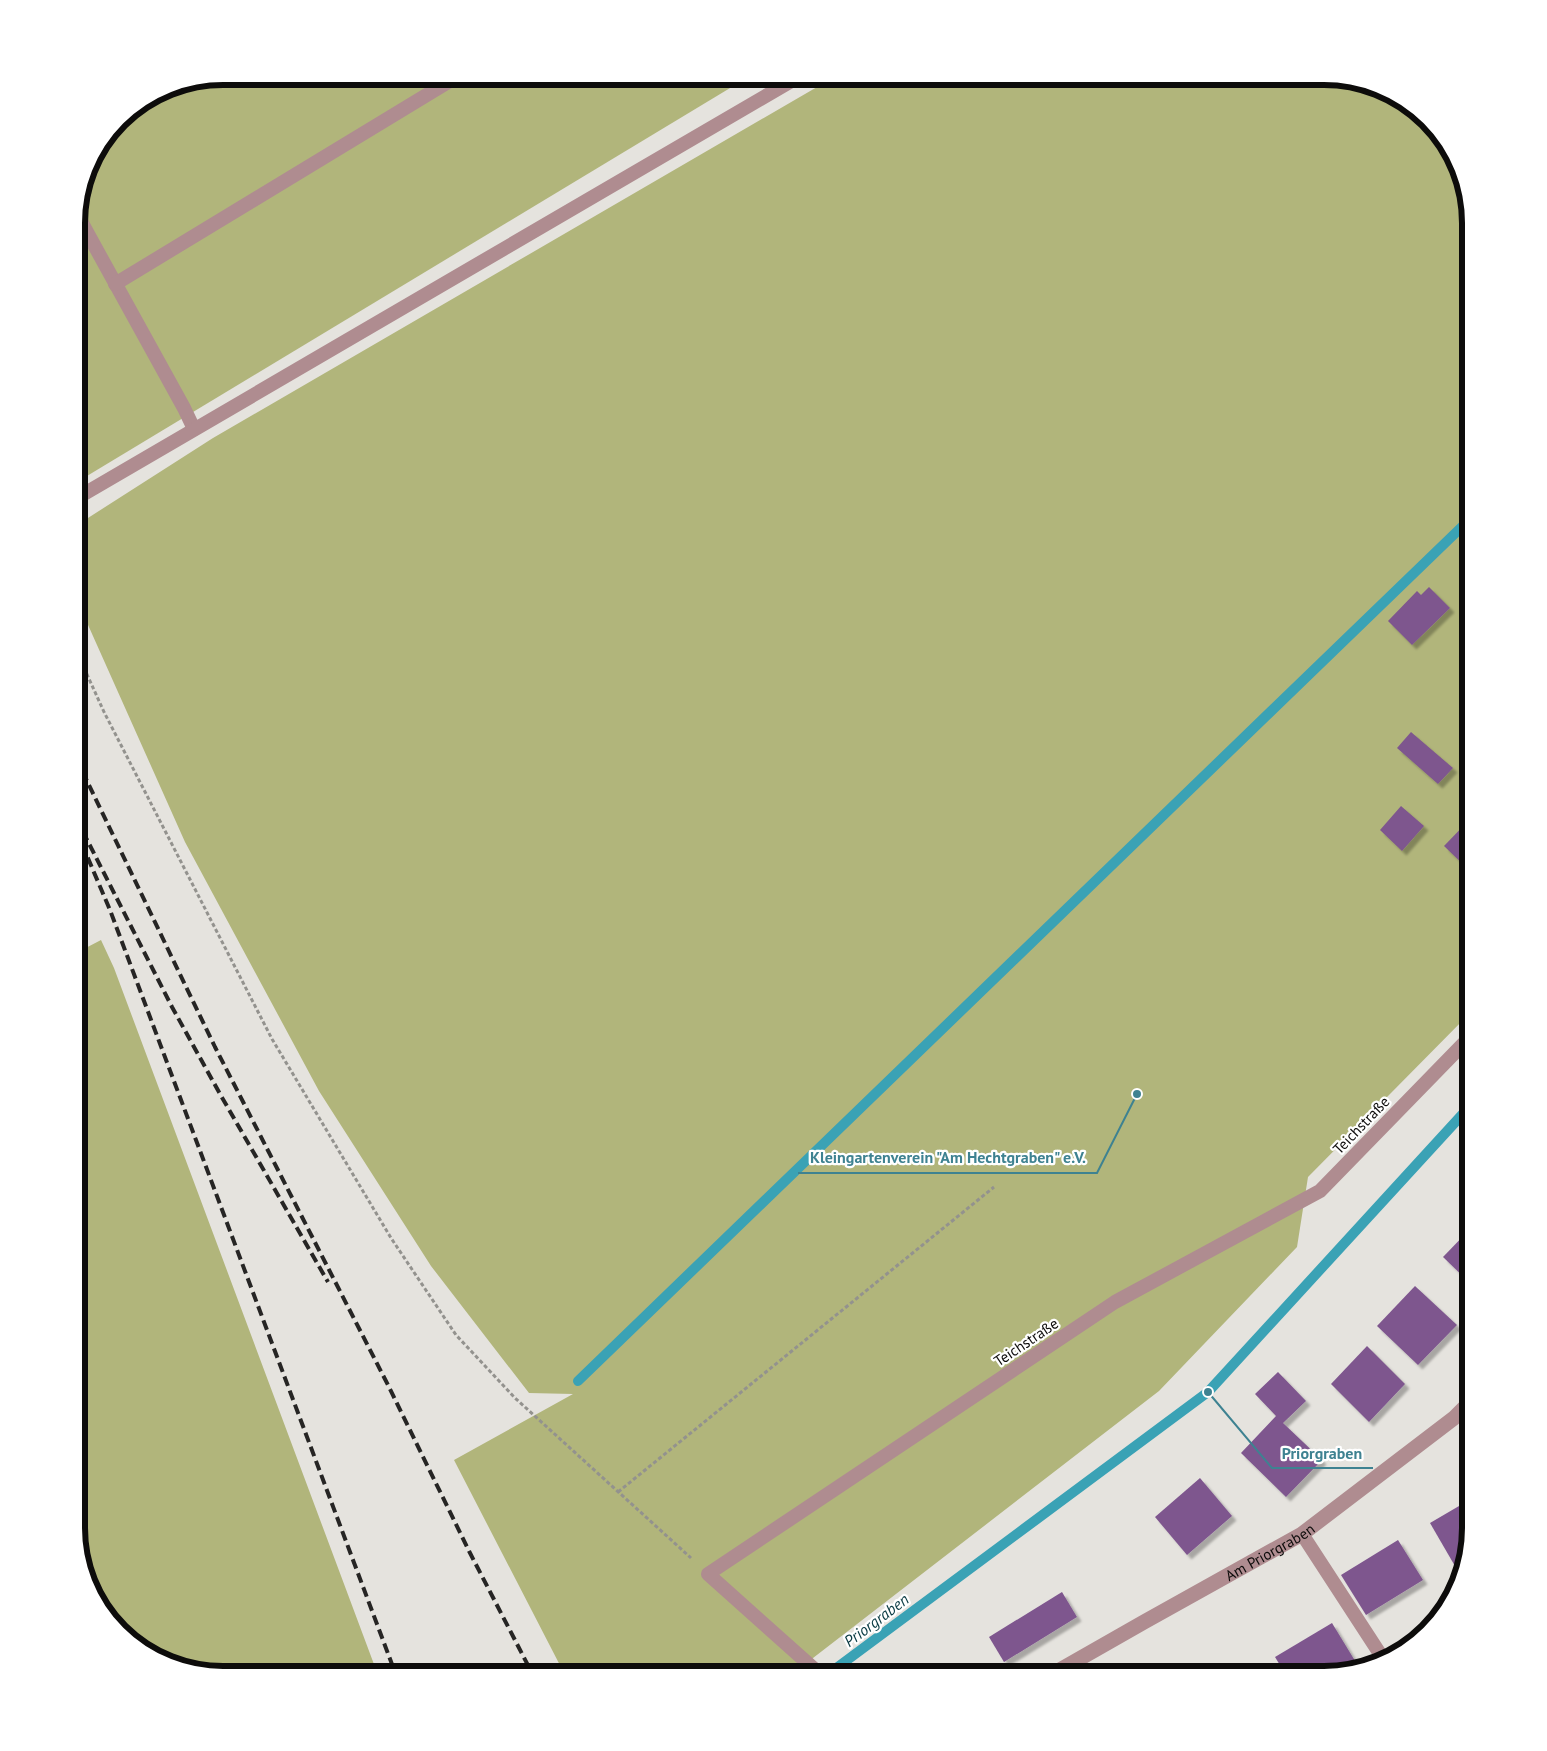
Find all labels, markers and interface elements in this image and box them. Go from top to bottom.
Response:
street label: Teichstraße [1329,1092,1393,1158]
callout: Kleingartenverein "Am Hechtgraben" e.V. [798,1142,1097,1173]
text: Kleingartenverein "Am Hechtgraben" e.V. [810,1147,1086,1167]
street label: Teichstraße [990,1314,1062,1370]
callout: Priorgraben [1272,1437,1373,1468]
text: Priorgraben [1282,1443,1362,1463]
street label: Am Priorgraben [1222,1519,1318,1585]
water label: Priorgraben [840,1589,912,1651]

